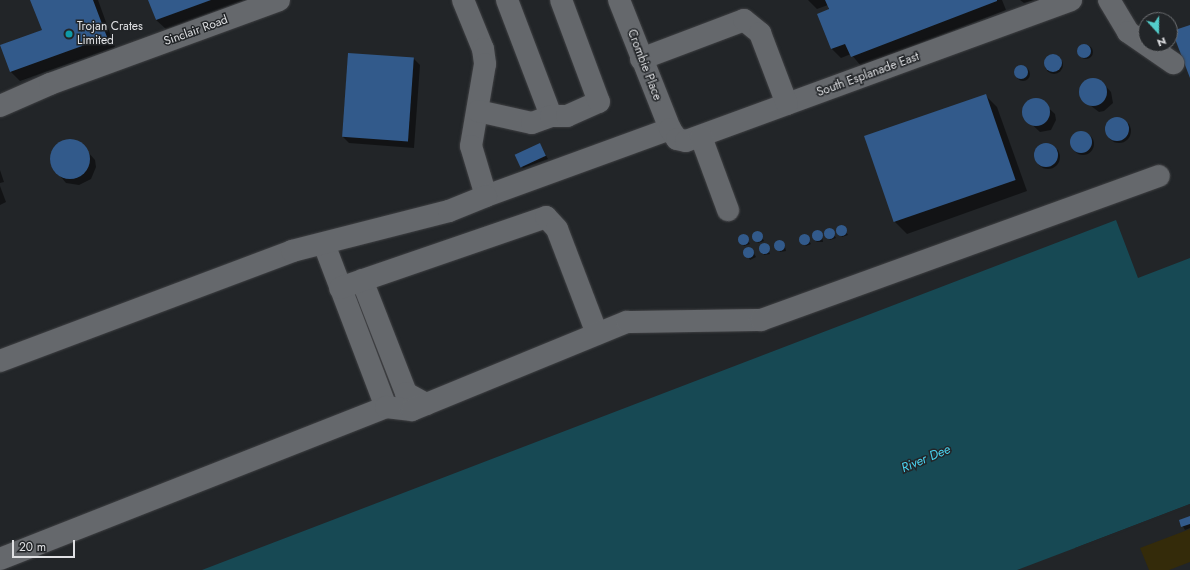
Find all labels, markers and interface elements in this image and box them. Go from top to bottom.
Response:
north arrow [1138,12,1178,52]
street label: Sinclair Road [162,13,230,49]
place label: Trojan Crates Limited [77,20,143,48]
street label: Crombie Place [624,27,664,103]
marker: Trojan Crates Limited [64,29,74,39]
text: N [1155,33,1169,51]
street label: South Esplanade East [815,50,921,100]
water label: River Dee [899,442,953,476]
scale bar [14,532,77,558]
text: 20 m [19,538,46,556]

